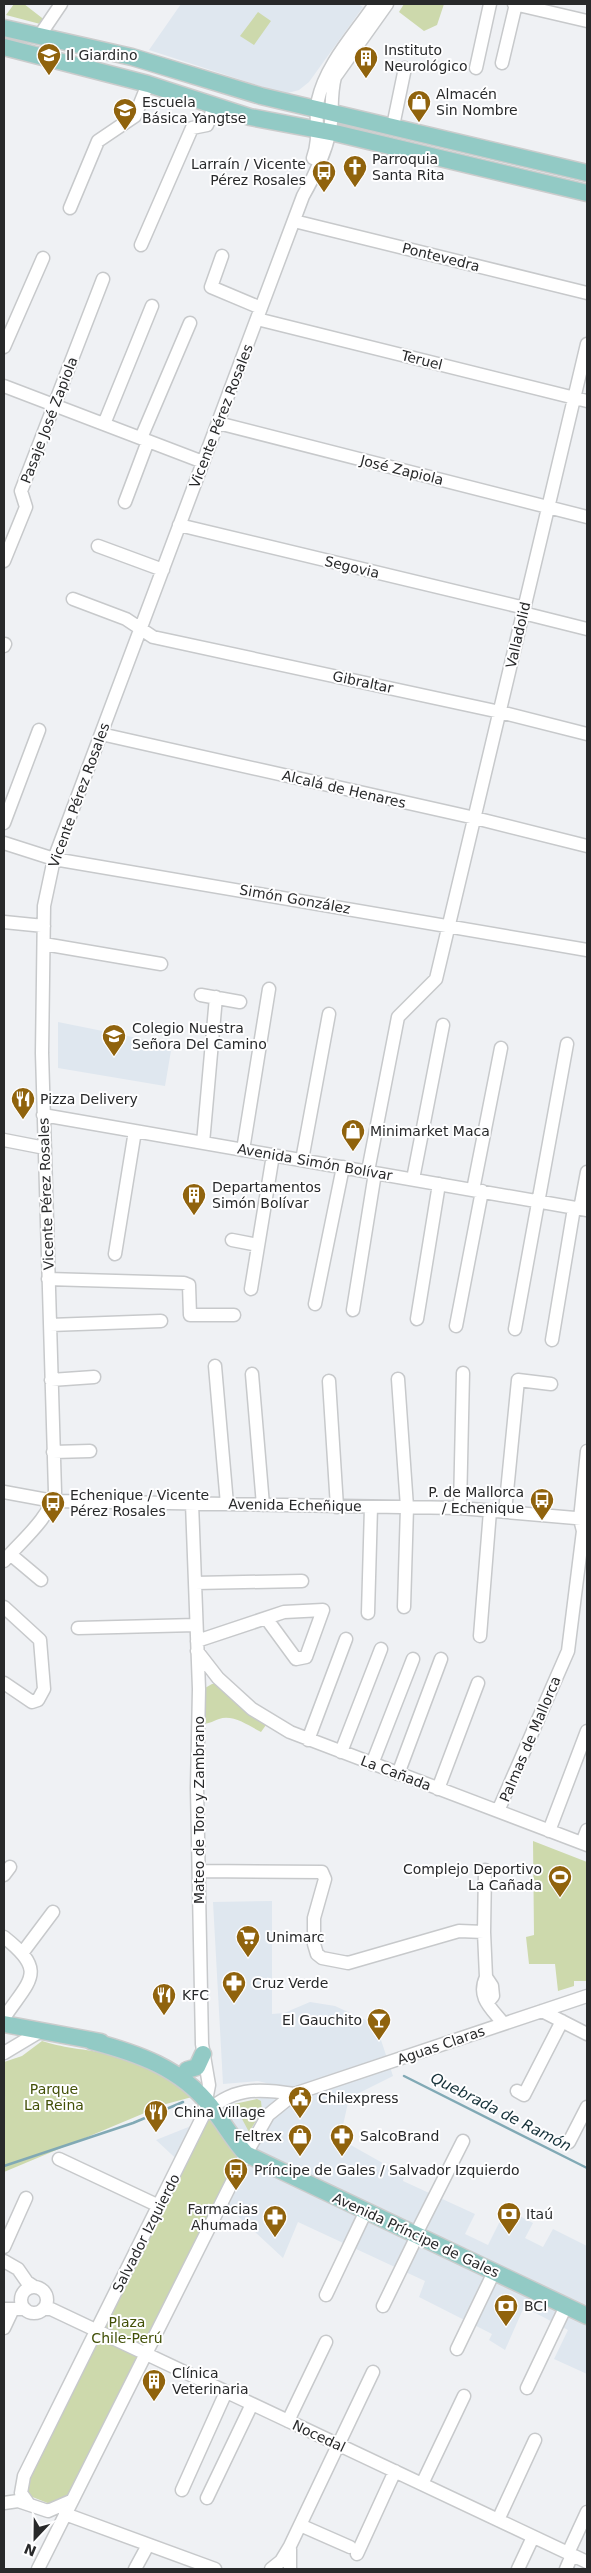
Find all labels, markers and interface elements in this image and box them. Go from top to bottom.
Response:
school or university icon: Il Giardino [36,42,62,76]
place label: Instituto Neurológico [384,42,467,74]
building icon: Instituto Neurológico [353,45,379,79]
place label: Il Giardino [66,47,138,63]
place label: Almacén Sin Nombre [436,86,518,118]
shop icon: Almacén Sin Nombre [406,89,432,123]
place label: Escuela Básica Yangtse [142,94,246,126]
school or university icon: Escuela Básica Yangtse [112,97,138,131]
place label: Parroquia Santa Rita [372,151,445,183]
church icon: Parroquia Santa Rita [342,154,368,188]
place label: Larraín / Vicente Pérez Rosales [191,156,306,188]
bus stop icon: Larraín / Vicente Pérez Rosales [311,159,337,193]
street label: Pontevedra [400,240,482,274]
street label: Vicente Pérez Rosales [186,342,256,490]
street label: Teruel [399,347,444,373]
street label: Pasaje José Zapiola [17,354,81,486]
street label: José Zapiola [358,452,445,488]
street label: Segovia [323,553,381,581]
street label: Valladolid [503,600,533,670]
street label: Gibraltar [331,668,395,696]
street label: Vicente Pérez Rosales [45,721,113,869]
street label: Alcalá de Henares [281,767,407,811]
street label: Simón González [238,881,352,917]
place label: Colegio Nuestra Señora Del Camino [132,1020,267,1052]
school or university icon: Colegio Nuestra Señora Del Camino [101,1023,127,1057]
restaurant icon: Pizza Delivery [10,1086,36,1120]
place label: Pizza Delivery [40,1091,138,1107]
street label: Vicente Pérez Rosales [35,1117,57,1271]
shop icon: Minimarket Maca [340,1118,366,1152]
place label: Minimarket Maca [370,1123,490,1139]
street label: Avenida Simón Bolívar [236,1140,394,1184]
place label: Departamentos Simón Bolívar [212,1179,321,1211]
building icon: Departamentos Simón Bolívar [181,1182,207,1216]
place label: P. de Mallorca / Echenique [428,1484,524,1516]
place label: Echenique / Vicente Pérez Rosales [70,1487,209,1519]
bus stop icon: P. de Mallorca / Echenique [529,1487,555,1521]
bus stop icon: Echenique / Vicente Pérez Rosales [40,1490,66,1524]
street label: Avenida Echeñique [228,1496,362,1514]
street label: Palmas de Mallorca [496,1674,564,1804]
street label: Mateo de Toro y Zambrano [191,1716,207,1904]
street label: La Cañada [359,1752,433,1794]
place label: Complejo Deportivo La Cañada [403,1861,542,1893]
sports icon: Complejo Deportivo La Cañada [547,1864,573,1898]
supermarket icon: Unimarc [235,1924,261,1958]
place label: Unimarc [266,1929,324,1945]
pharmacy icon: Cruz Verde [221,1970,247,2004]
place label: Cruz Verde [252,1975,328,1991]
restaurant icon: KFC [151,1982,177,2016]
place label: KFC [182,1987,209,2003]
bar icon: El Gauchito [366,2007,392,2041]
place label: El Gauchito [282,2012,362,2028]
street label: Aguas Claras [395,2023,487,2067]
water label: Quebrada de Ramón [428,2069,574,2155]
park label: Parque La Reina [24,2081,84,2113]
public building icon: Chilexpress [287,2085,313,2119]
place label: Chilexpress [318,2090,399,2106]
restaurant icon: China Village [143,2099,169,2133]
place label: China Village [174,2104,265,2120]
shop icon: Feltrex [287,2123,313,2157]
pharmacy icon: SalcoBrand [329,2123,355,2157]
place label: Feltrex [235,2128,282,2144]
place label: SalcoBrand [360,2128,439,2144]
bus stop icon: Príncipe de Gales / Salvador Izquierdo [223,2157,249,2191]
place label: Príncipe de Gales / Salvador Izquierdo [254,2162,520,2178]
street label: Salvador Izquierdo [109,2171,183,2295]
street label: Avenida Príncipe de Gales [330,2189,502,2281]
place label: Farmacias Ahumada [187,2201,258,2233]
bank icon: Itaú [496,2201,522,2235]
pharmacy icon: Farmacias Ahumada [262,2204,288,2238]
place label: Itaú [526,2206,553,2222]
bank icon: BCI [493,2293,519,2327]
place label: BCI [524,2298,547,2314]
park label: Plaza Chile-Perú [91,2314,163,2346]
place label: Clínica Veterinaria [172,2365,249,2397]
building icon: Clínica Veterinaria [141,2368,167,2402]
street label: Nocedal [290,2417,348,2455]
north arrow [10,2513,60,2563]
text: N [22,2540,39,2560]

